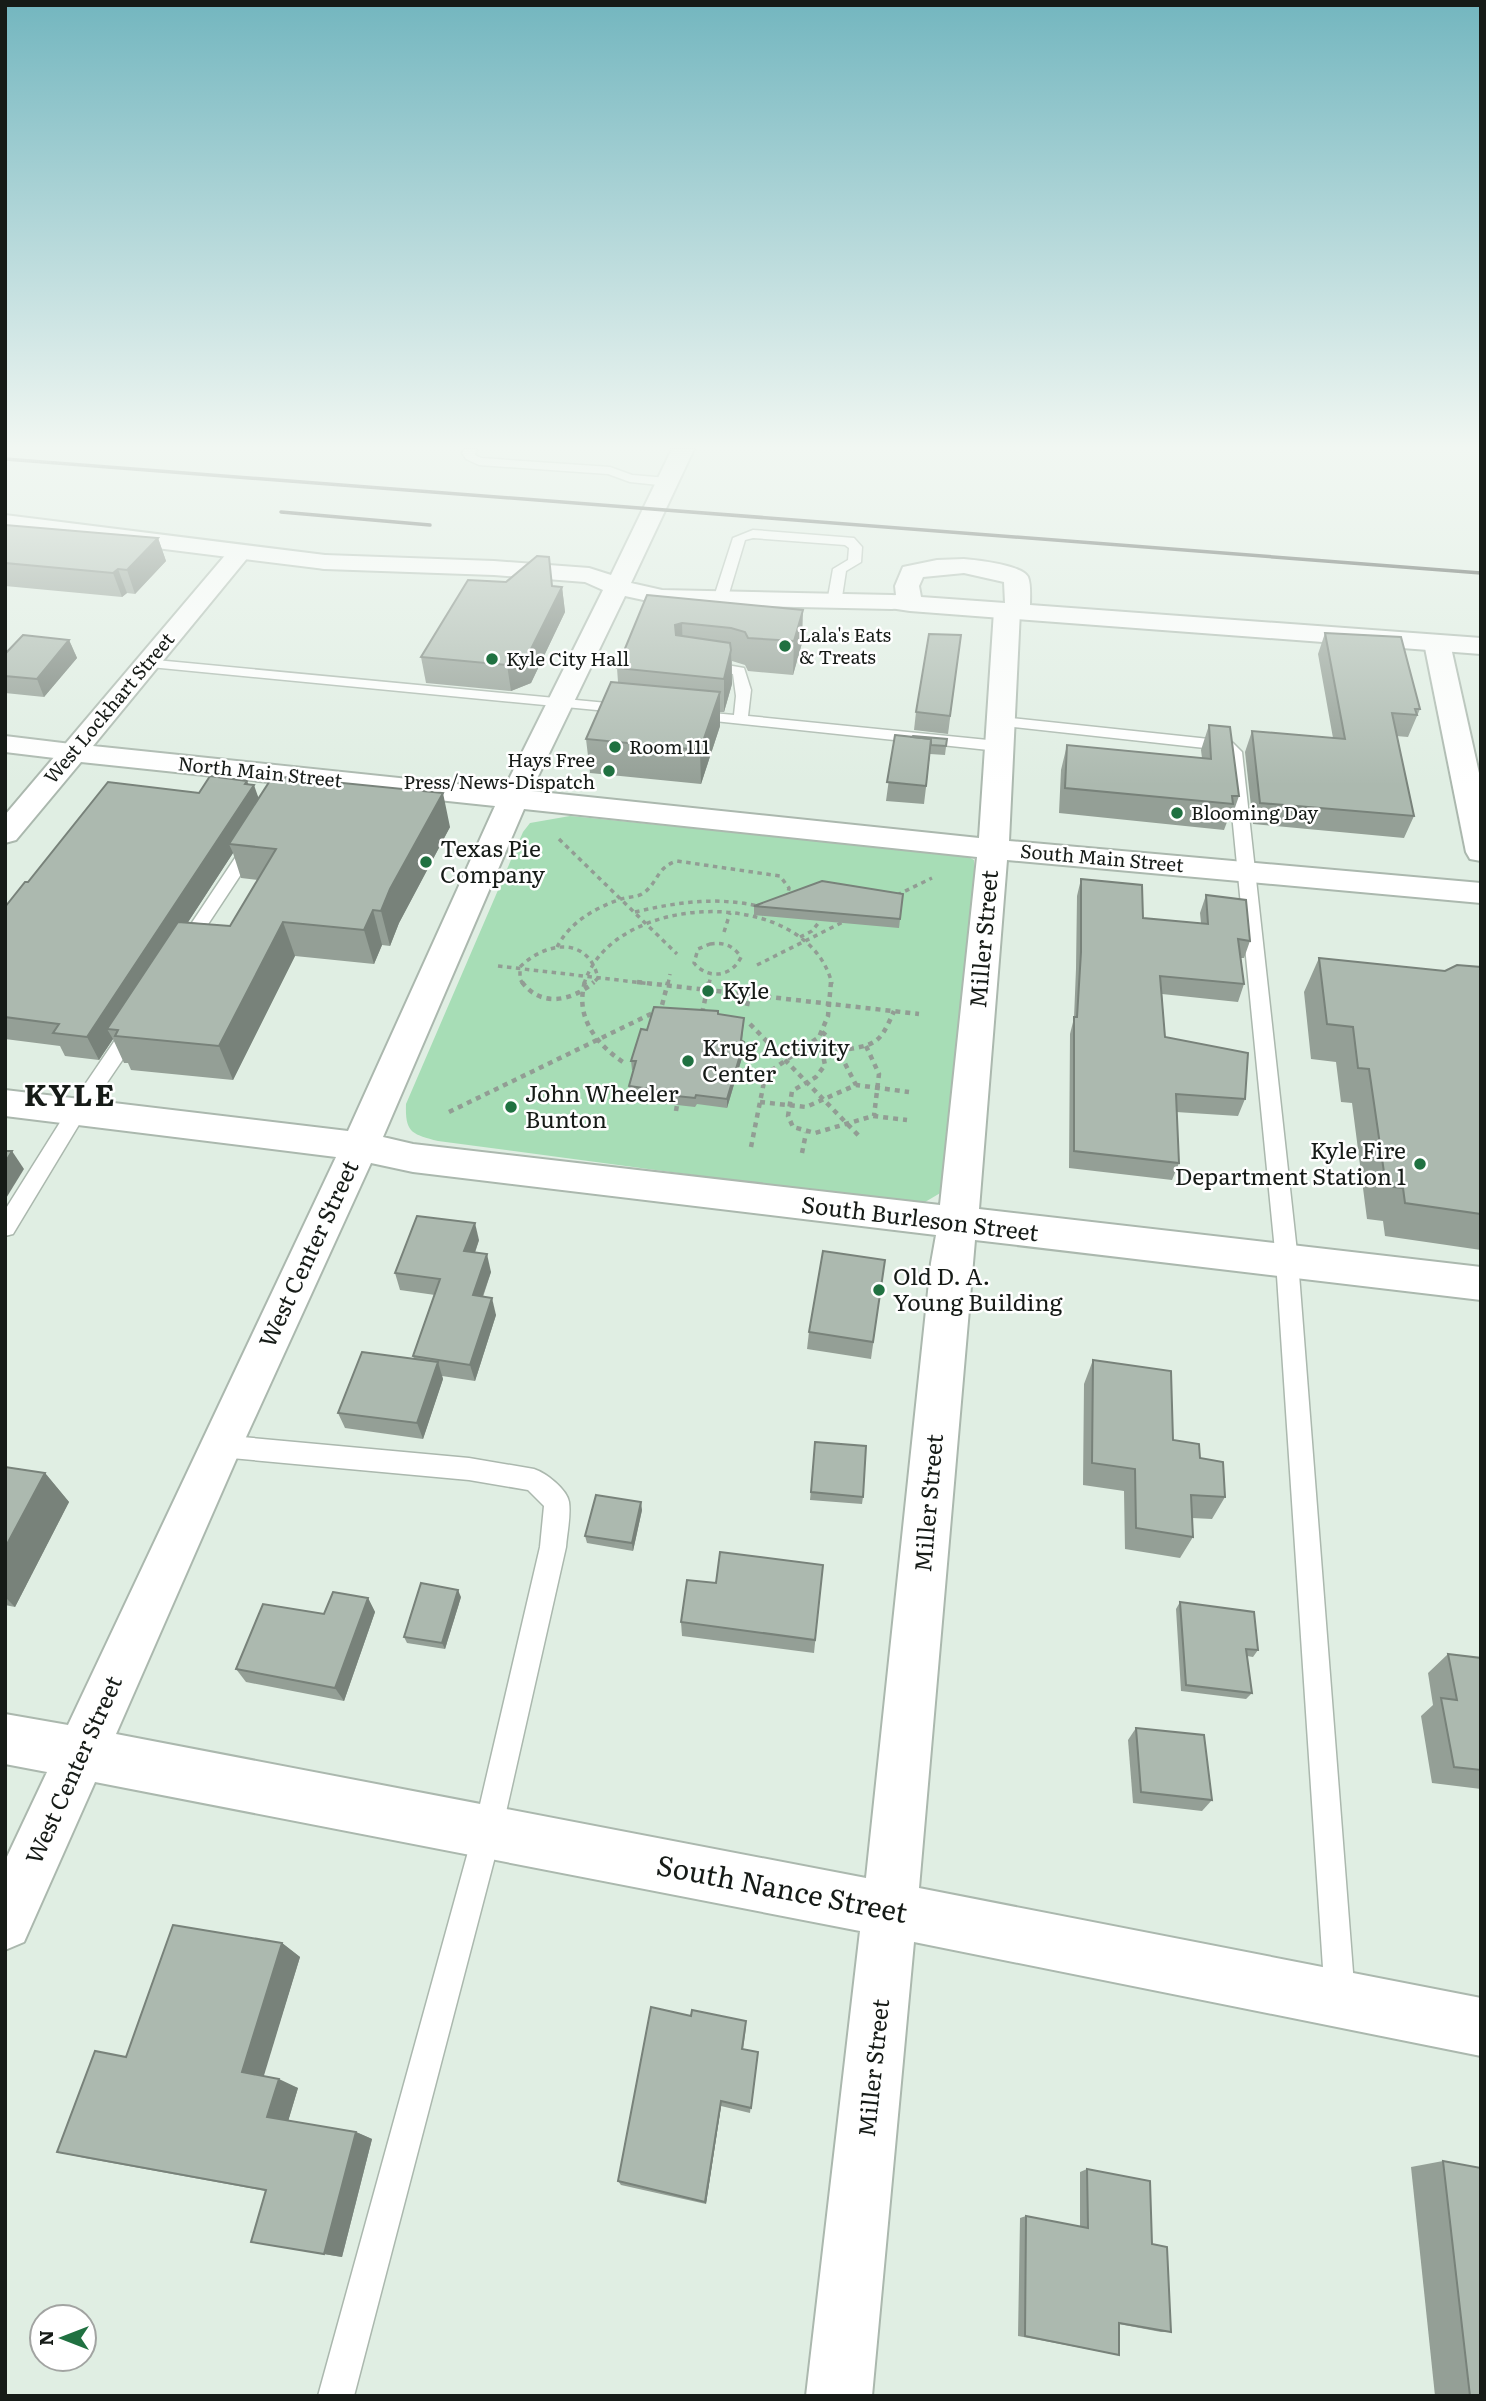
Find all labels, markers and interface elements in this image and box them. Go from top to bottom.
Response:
place label: Lala's Eats & Treats [799,620,892,670]
street label: West Lockhart Street [36,625,180,789]
marker: Lala's Eats & Treats [777,638,793,654]
place label: Kyle City Hall [506,644,629,672]
marker: Kyle City Hall [484,651,500,667]
place label: Room 111 [629,732,710,760]
marker: Room 111 [607,739,623,755]
place label: Hays Free Press/News-Dispatch [403,745,595,795]
street label: North Main Street [177,748,344,794]
marker: Hays Free Press/News-Dispatch [601,763,617,779]
place label: Blooming Day [1191,798,1318,826]
marker: Blooming Day [1169,805,1185,821]
place label: Texas Pie Company [440,830,546,890]
street label: South Main Street [1019,836,1185,878]
marker: Texas Pie Company [418,854,434,870]
street label: Miller Street [959,868,1005,1009]
place label: Kyle [722,972,769,1006]
marker: Kyle [700,983,716,999]
place label: Krug Activity Center [702,1029,851,1089]
marker: Krug Activity Center [680,1053,696,1069]
district label: KYLE [24,1071,116,1115]
place label: John Wheeler Bunton [525,1075,679,1135]
marker: John Wheeler Bunton [503,1099,519,1115]
place label: Kyle Fire Department Station 1 [1175,1132,1406,1192]
street label: West Center Street [249,1153,366,1352]
marker: Kyle Fire Department Station 1 [1412,1156,1428,1172]
street label: South Burleson Street [800,1186,1041,1249]
place label: Old D. A. Young Building [893,1258,1063,1318]
marker: Old D. A. Young Building [871,1282,887,1298]
street label: Miller Street [904,1432,950,1573]
street label: West Center Street [15,1669,129,1869]
street label: South Nance Street [653,1842,912,1932]
street label: Miller Street [848,1996,896,2139]
north arrow [28,2303,98,2373]
text: N [31,2330,59,2346]

